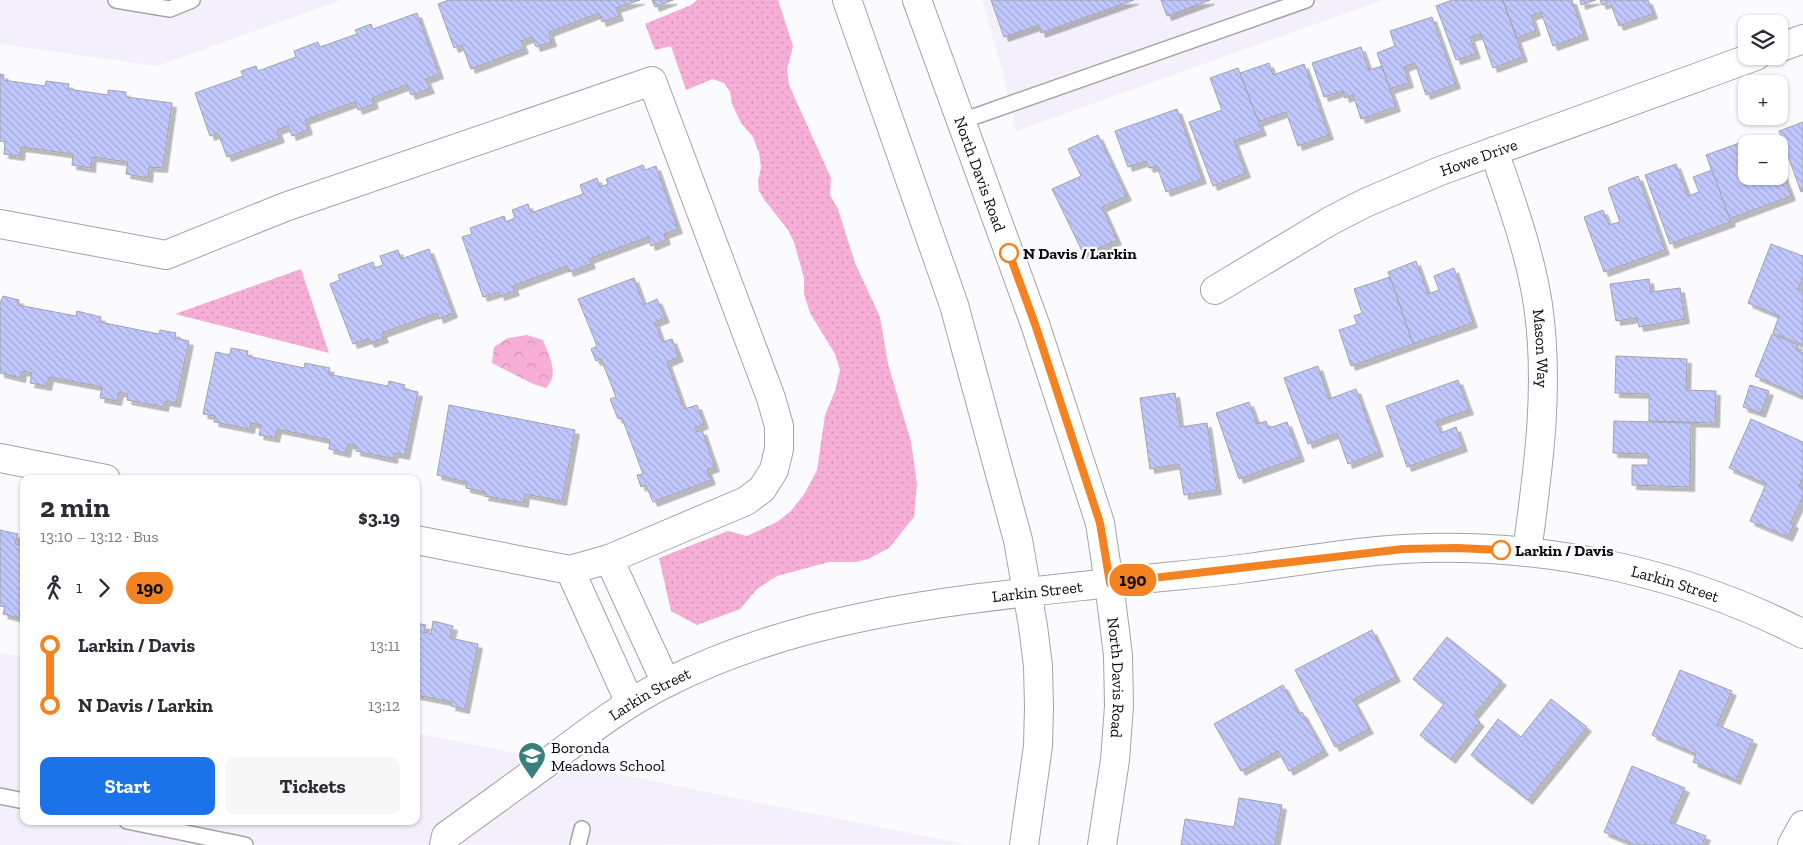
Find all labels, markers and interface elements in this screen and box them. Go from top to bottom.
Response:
map controls [1738,15,1788,185]
button: layers [1738,15,1788,65]
button: + [1738,75,1788,125]
street label: North Davis Road [950,114,1010,234]
street label: Howe Drive [1437,135,1520,180]
button: − [1738,135,1788,185]
marker: N Davis / Larkin [999,243,1019,263]
place label: N Davis / Larkin [1023,244,1137,263]
street label: Mason Way [1529,308,1552,389]
text: 2 min [40,491,110,524]
text: $3.19 [358,506,400,529]
text: 13:10 – 13:12 · Bus [40,527,159,546]
marker: Larkin / Davis [1491,540,1511,560]
place label: Larkin / Davis [1515,541,1614,560]
street label: Larkin Street [1629,562,1722,606]
line badge: 190 [1104,564,1162,596]
text: 190 [1119,569,1147,591]
icon: walk [40,574,68,602]
icon: forward [90,574,118,602]
text: 190 [136,577,163,599]
street label: Larkin Street [991,577,1084,606]
text: 1 [76,578,82,597]
street label: North Davis Road [1103,616,1128,739]
text: Larkin / Davis [78,634,195,657]
text: 13:11 [370,636,400,655]
street label: Larkin Street [605,664,694,725]
text: N Davis / Larkin [78,694,213,717]
text: 13:12 [368,696,400,715]
place label: Boronda Meadows School [551,738,665,775]
school or university icon: Boronda Meadows School [517,741,547,780]
button: Start [40,757,215,815]
button: Tickets [225,757,400,815]

